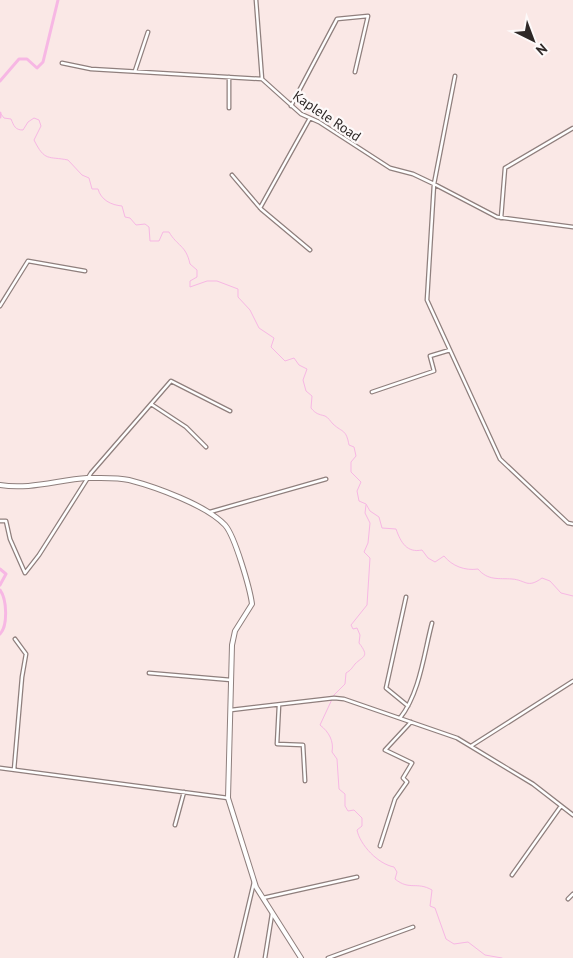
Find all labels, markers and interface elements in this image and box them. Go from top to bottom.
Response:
north arrow [508,15,558,65]
text: N [532,40,551,59]
street label: Kaplele Road [289,87,365,145]

